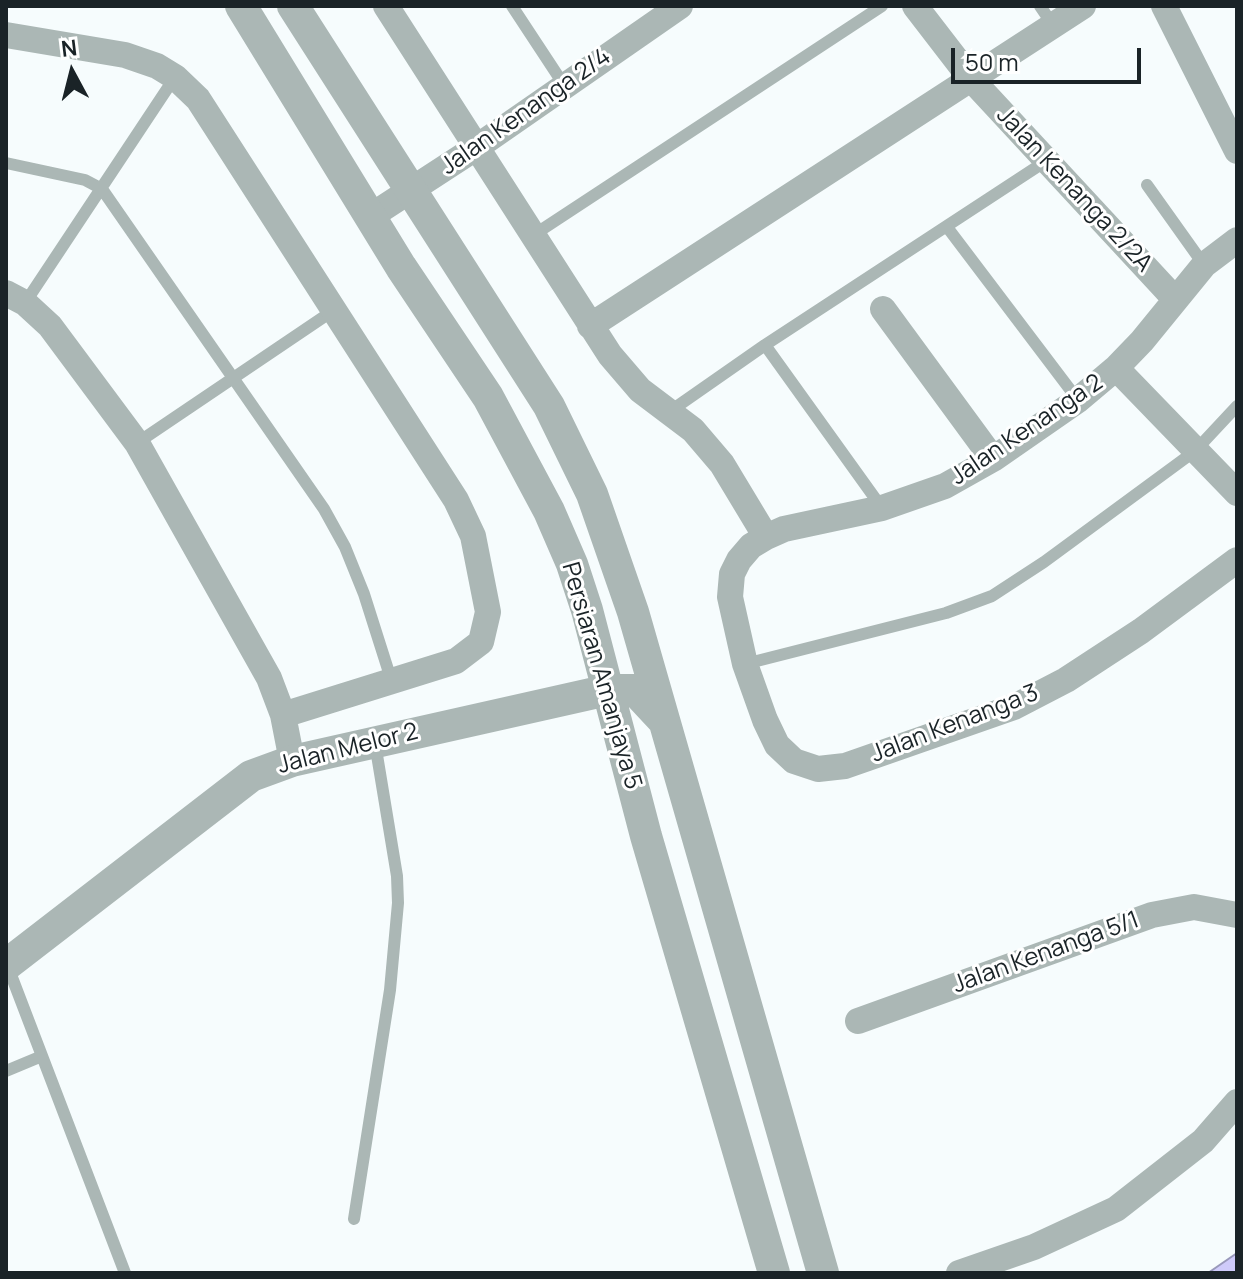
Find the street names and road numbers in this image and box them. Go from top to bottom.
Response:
street label: Jalan Kenanga 2/4 [436,43,616,181]
street label: Jalan Kenanga 2/2A [990,102,1158,278]
street label: Jalan Kenanga 2 [945,368,1109,492]
street label: Persiaran Amanjaya 5 [555,559,647,793]
street label: Jalan Kenanga 3 [867,679,1043,769]
street label: Jalan Melor 2 [275,718,421,780]
street label: Jalan Kenanga 5/1 [949,906,1143,1000]

